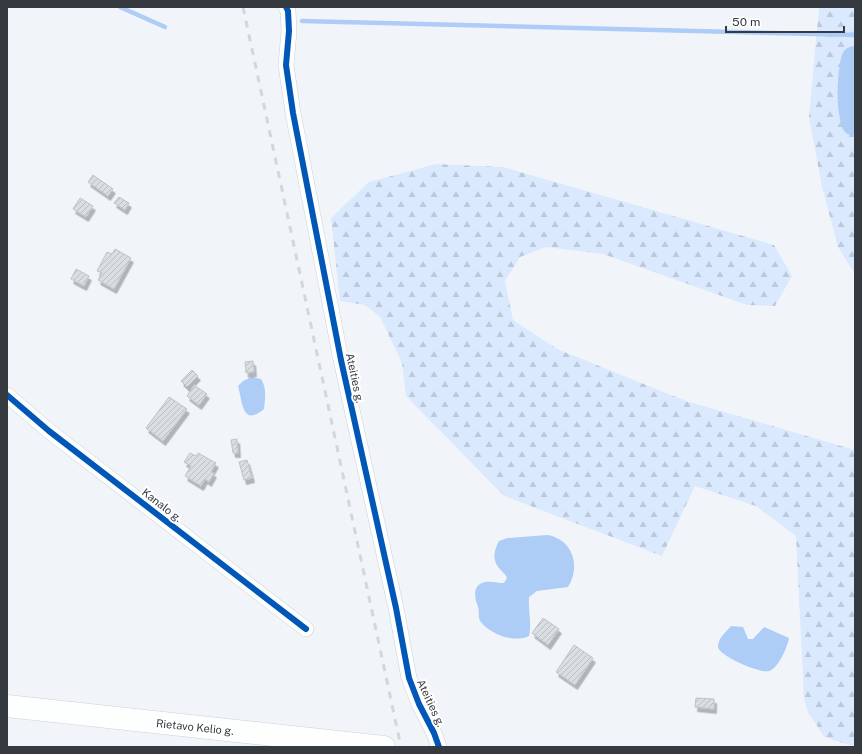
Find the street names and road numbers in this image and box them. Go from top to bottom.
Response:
street label: Ateities g. [344,352,366,404]
street label: Kanalo g. [140,486,184,524]
street label: Ateities g. [415,677,447,729]
street label: Rietavo Kelio g. [156,717,234,737]

